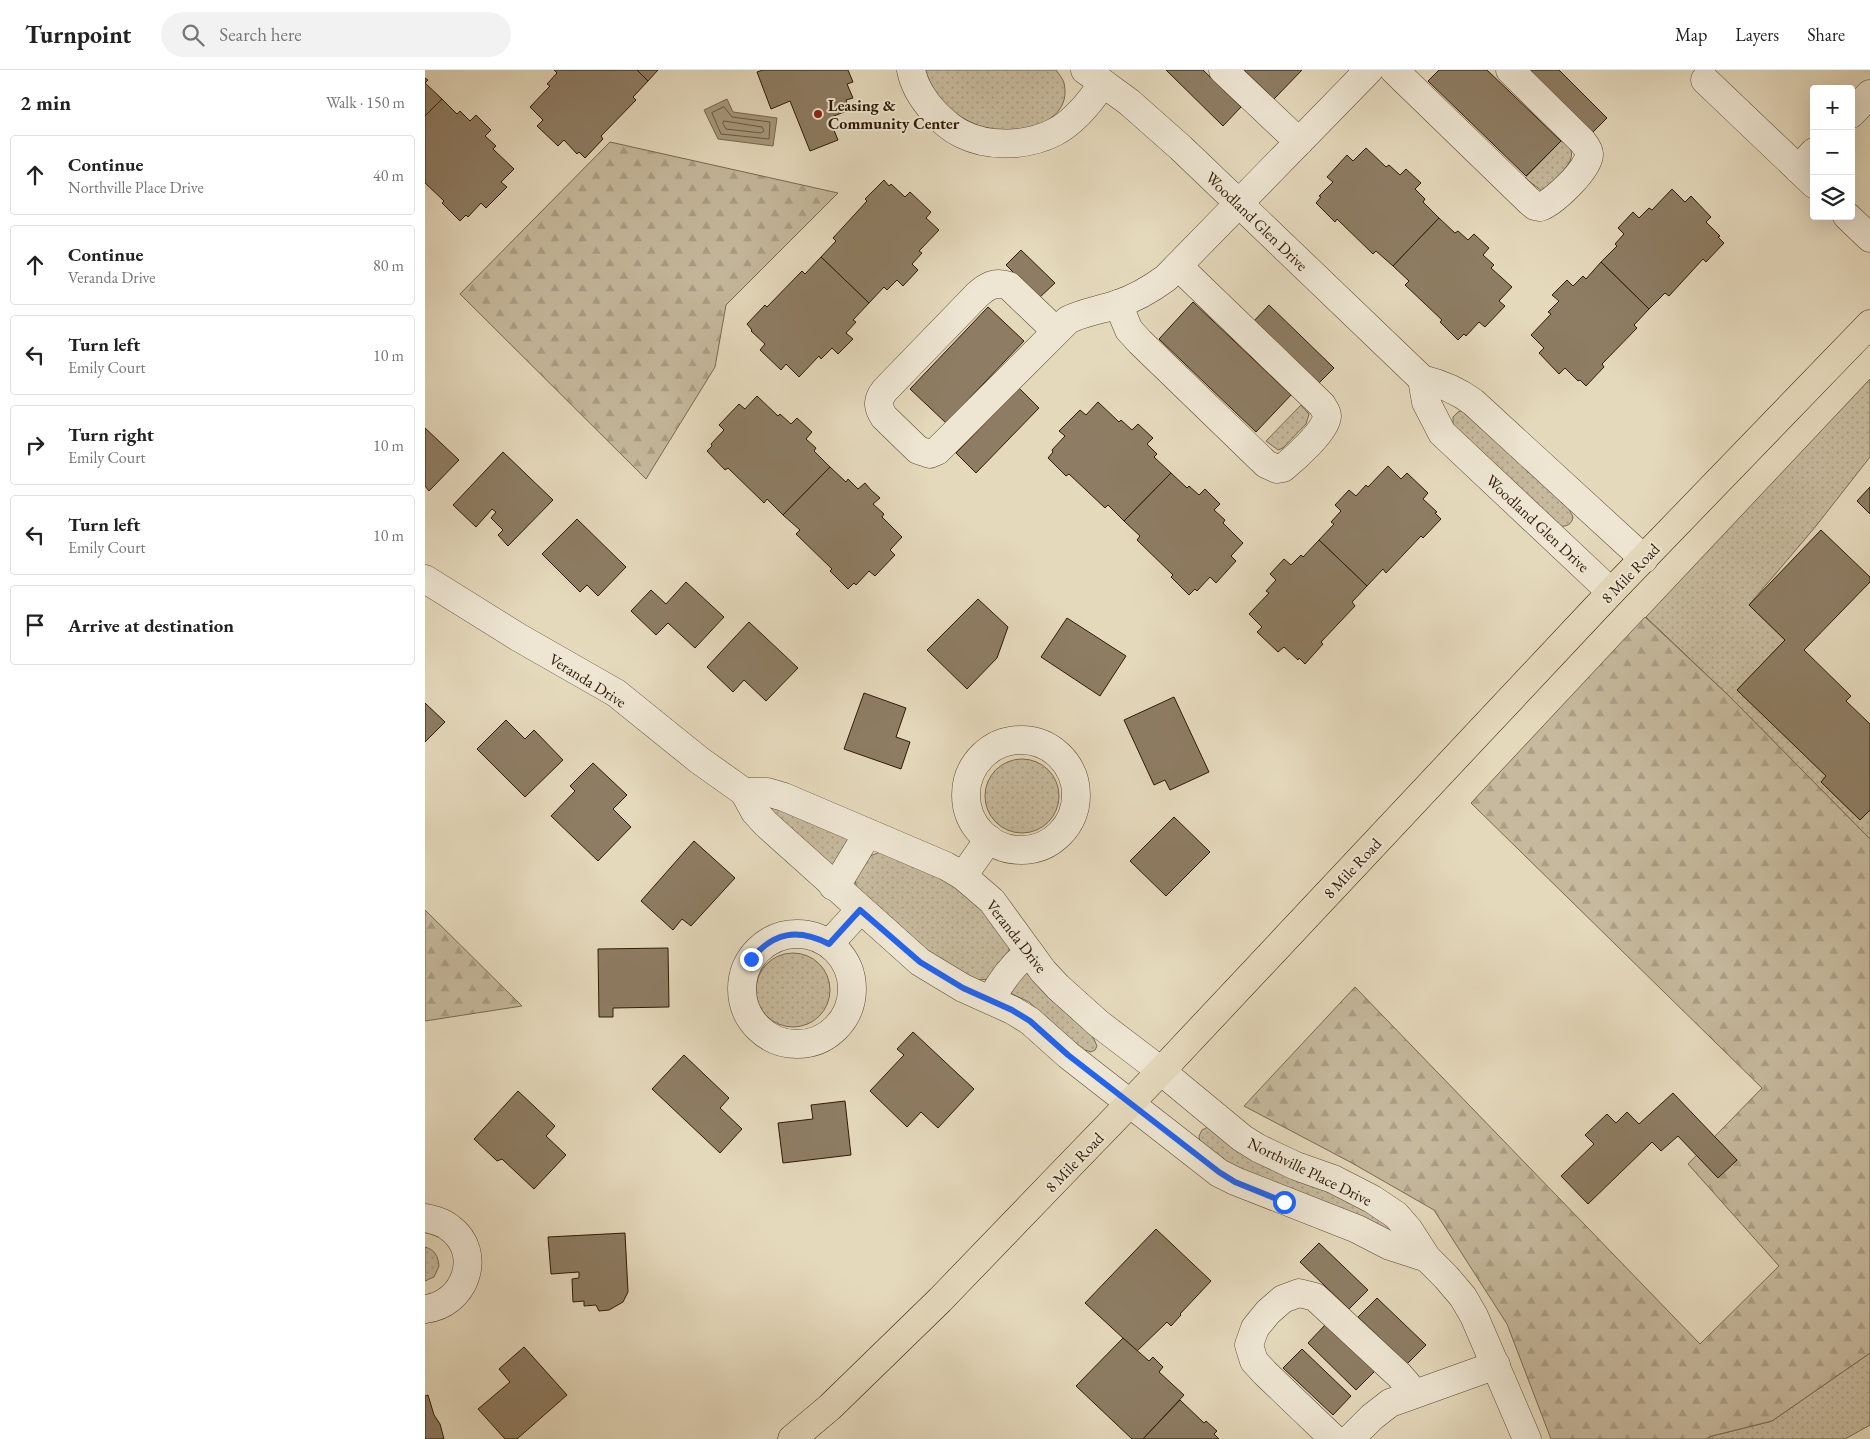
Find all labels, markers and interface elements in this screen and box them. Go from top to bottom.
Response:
search box [161,12,511,57]
text: Turnpoint [25,19,131,50]
icon: search [179,21,207,49]
text: Search here [219,22,302,47]
text: Map [1675,23,1707,46]
text: Layers [1735,23,1779,46]
text: Share [1807,23,1845,46]
map controls [1810,85,1855,220]
button: + [1810,85,1855,130]
text: 2 min [20,89,71,116]
text: Walk · 150 m [326,92,405,113]
place label: Leasing & Community Center [828,95,960,134]
marker: Leasing & Community Center [812,108,824,120]
button: − [1810,130,1855,175]
text: Continue [68,152,143,177]
icon: ahead [21,161,49,189]
text: 40 m [373,165,404,186]
street label: Woodland Glen Drive [1201,167,1312,276]
button: layers [1810,175,1855,220]
text: Northville Place Drive [68,177,204,198]
text: Continue [68,242,143,267]
icon: ahead [21,251,49,279]
text: 80 m [373,255,404,276]
text: Veranda Drive [68,267,155,288]
text: Turn left [68,332,140,357]
icon: left [21,341,49,369]
text: 10 m [373,345,404,366]
text: Emily Court [68,357,146,378]
text: Turn right [68,422,154,447]
icon: right [21,431,49,459]
text: 10 m [373,435,404,456]
text: Emily Court [68,447,146,468]
street label: Woodland Glen Drive [1481,470,1594,577]
text: Turn left [68,512,140,537]
icon: left [21,521,49,549]
text: 10 m [373,525,404,546]
text: Emily Court [68,537,146,558]
street label: 8 Mile Road [1596,538,1665,608]
icon: arrive [21,611,49,639]
text: Arrive at destination [68,613,234,638]
street label: Veranda Drive [545,648,630,712]
street label: 8 Mile Road [1319,833,1387,903]
street label: Veranda Drive [981,895,1052,977]
route end [740,948,763,971]
street label: 8 Mile Road [1040,1127,1109,1197]
street label: Northville Place Drive [1244,1132,1375,1211]
route start [1273,1191,1296,1214]

